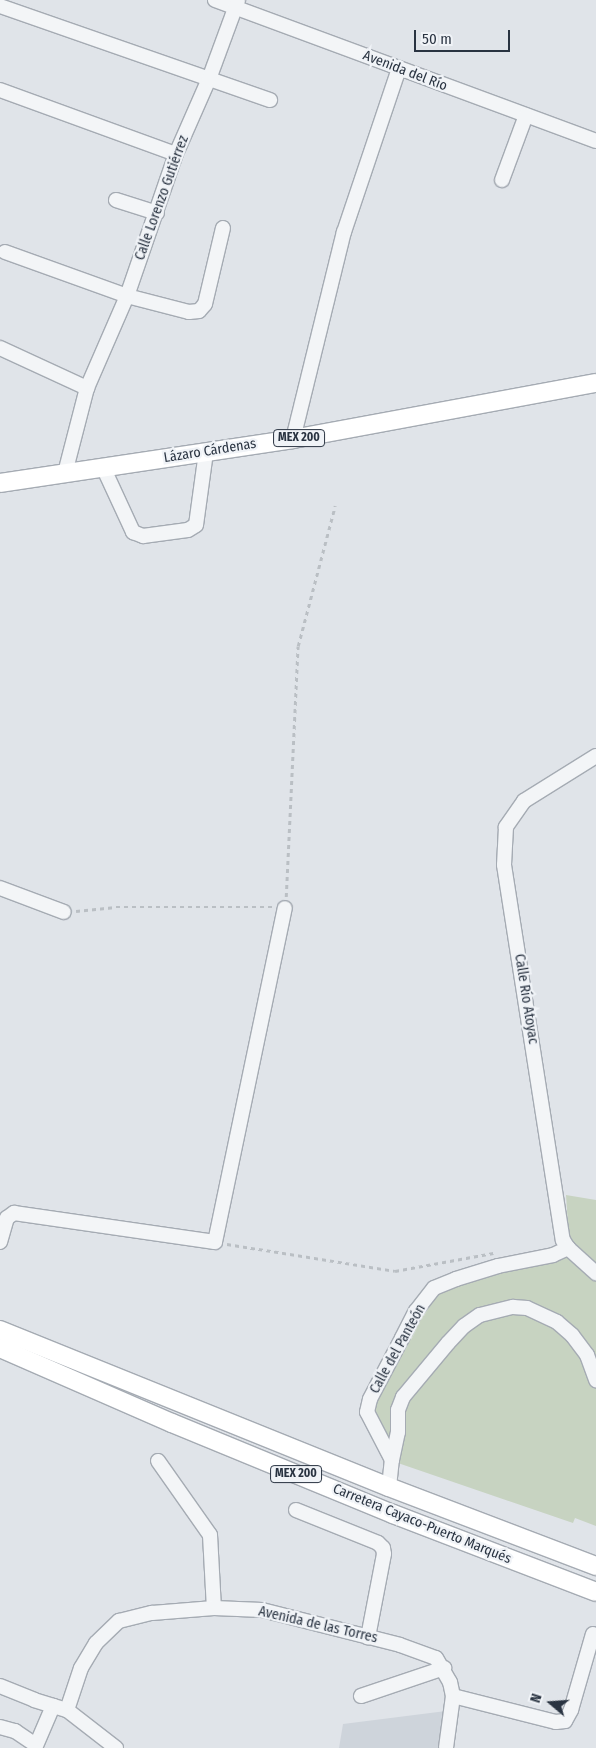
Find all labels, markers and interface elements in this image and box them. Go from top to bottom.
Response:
scale bar [416,20,512,52]
text: 50 m [422,30,452,48]
street label: Avenida del Río [360,47,450,95]
street label: Calle Lorenzo Gutiérrez [132,133,192,263]
road number: MEX 200 [273,428,325,448]
street label: Lázaro Cárdenas [163,435,257,467]
street label: Calle Río Atoyac [511,953,541,1045]
street label: Calle del Panteón [367,1301,429,1397]
road number: MEX 200 [270,1465,322,1484]
street label: Carretera Cayaco-Puerto Marqués [330,1480,514,1568]
street label: Avenida de las Torres [257,1603,379,1647]
north arrow [526,1678,576,1728]
text: N [527,1692,546,1705]

